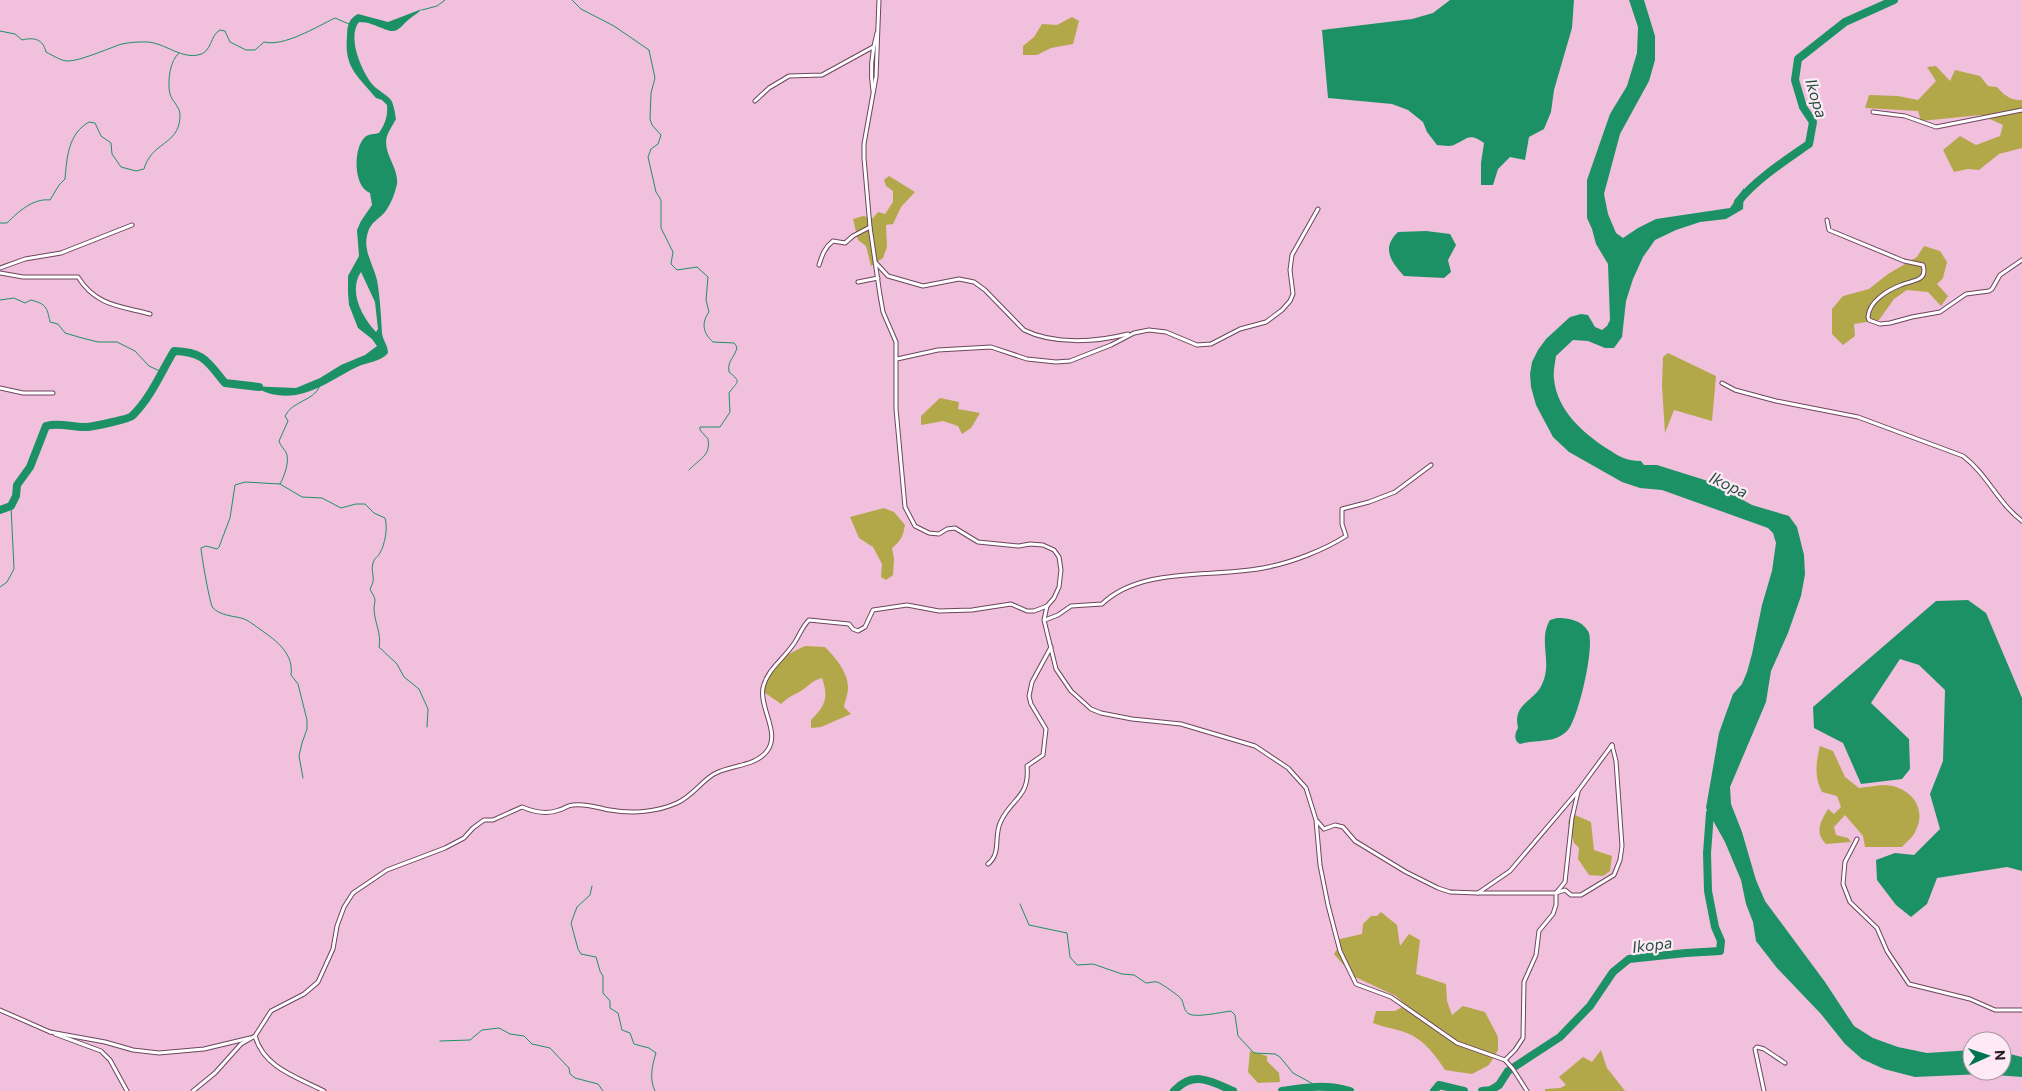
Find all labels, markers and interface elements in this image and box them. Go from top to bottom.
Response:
water label: Ikopa [1802,76,1832,120]
water label: Ikopa [1707,467,1751,501]
water label: Ikopa [1631,932,1673,956]
north arrow [1962,1031,2012,1081]
text: N [1992,1050,2009,1061]

